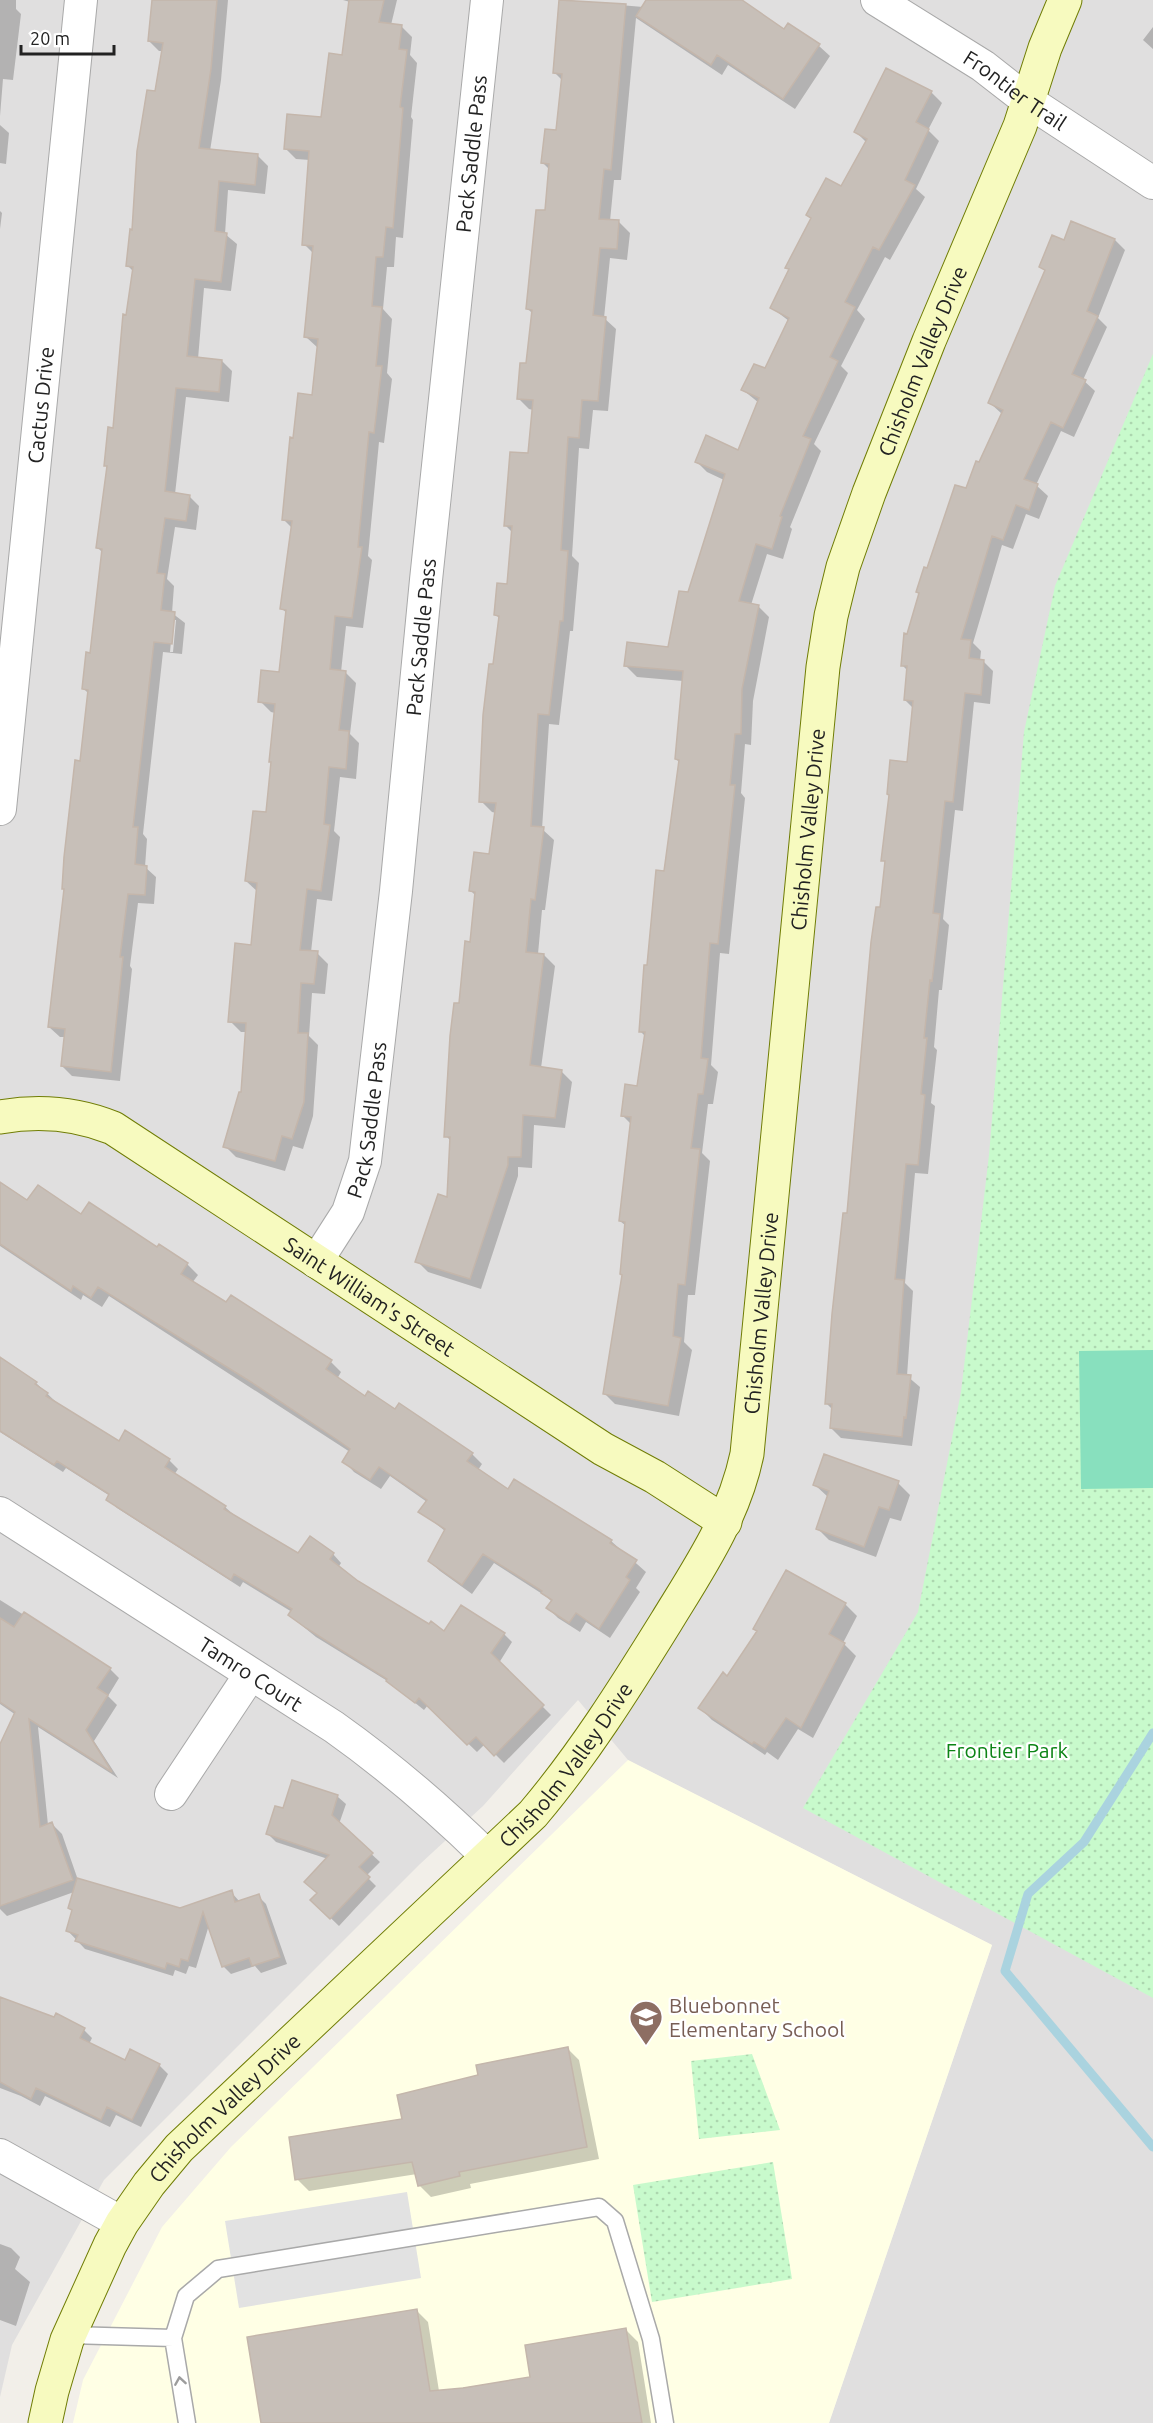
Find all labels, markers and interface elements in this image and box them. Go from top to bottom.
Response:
scale bar [21,18,114,56]
text: 20 m [30,28,70,48]
street label: Frontier Trail [959,45,1071,135]
street label: Pack Saddle Pass [451,74,491,234]
street label: Chisholm Valley Drive [873,262,971,459]
street label: Cactus Drive [23,345,58,465]
street label: Pack Saddle Pass [401,557,440,717]
street label: Chisholm Valley Drive [786,727,829,932]
street label: Pack Saddle Pass [342,1040,391,1201]
street label: Chisholm Valley Drive [739,1211,782,1415]
street label: Saint William's Street [280,1232,460,1361]
street label: Tamro Court [195,1632,307,1716]
street label: Chisholm Valley Drive [494,1678,637,1852]
park label: Frontier Park [946,1738,1069,1762]
place label: Bluebonnet Elementary School [669,1993,845,2041]
school or university icon: Bluebonnet Elementary School [628,1999,664,2046]
street label: Chisholm Valley Drive [144,2028,305,2187]
one-way arrow [174,2376,187,2386]

